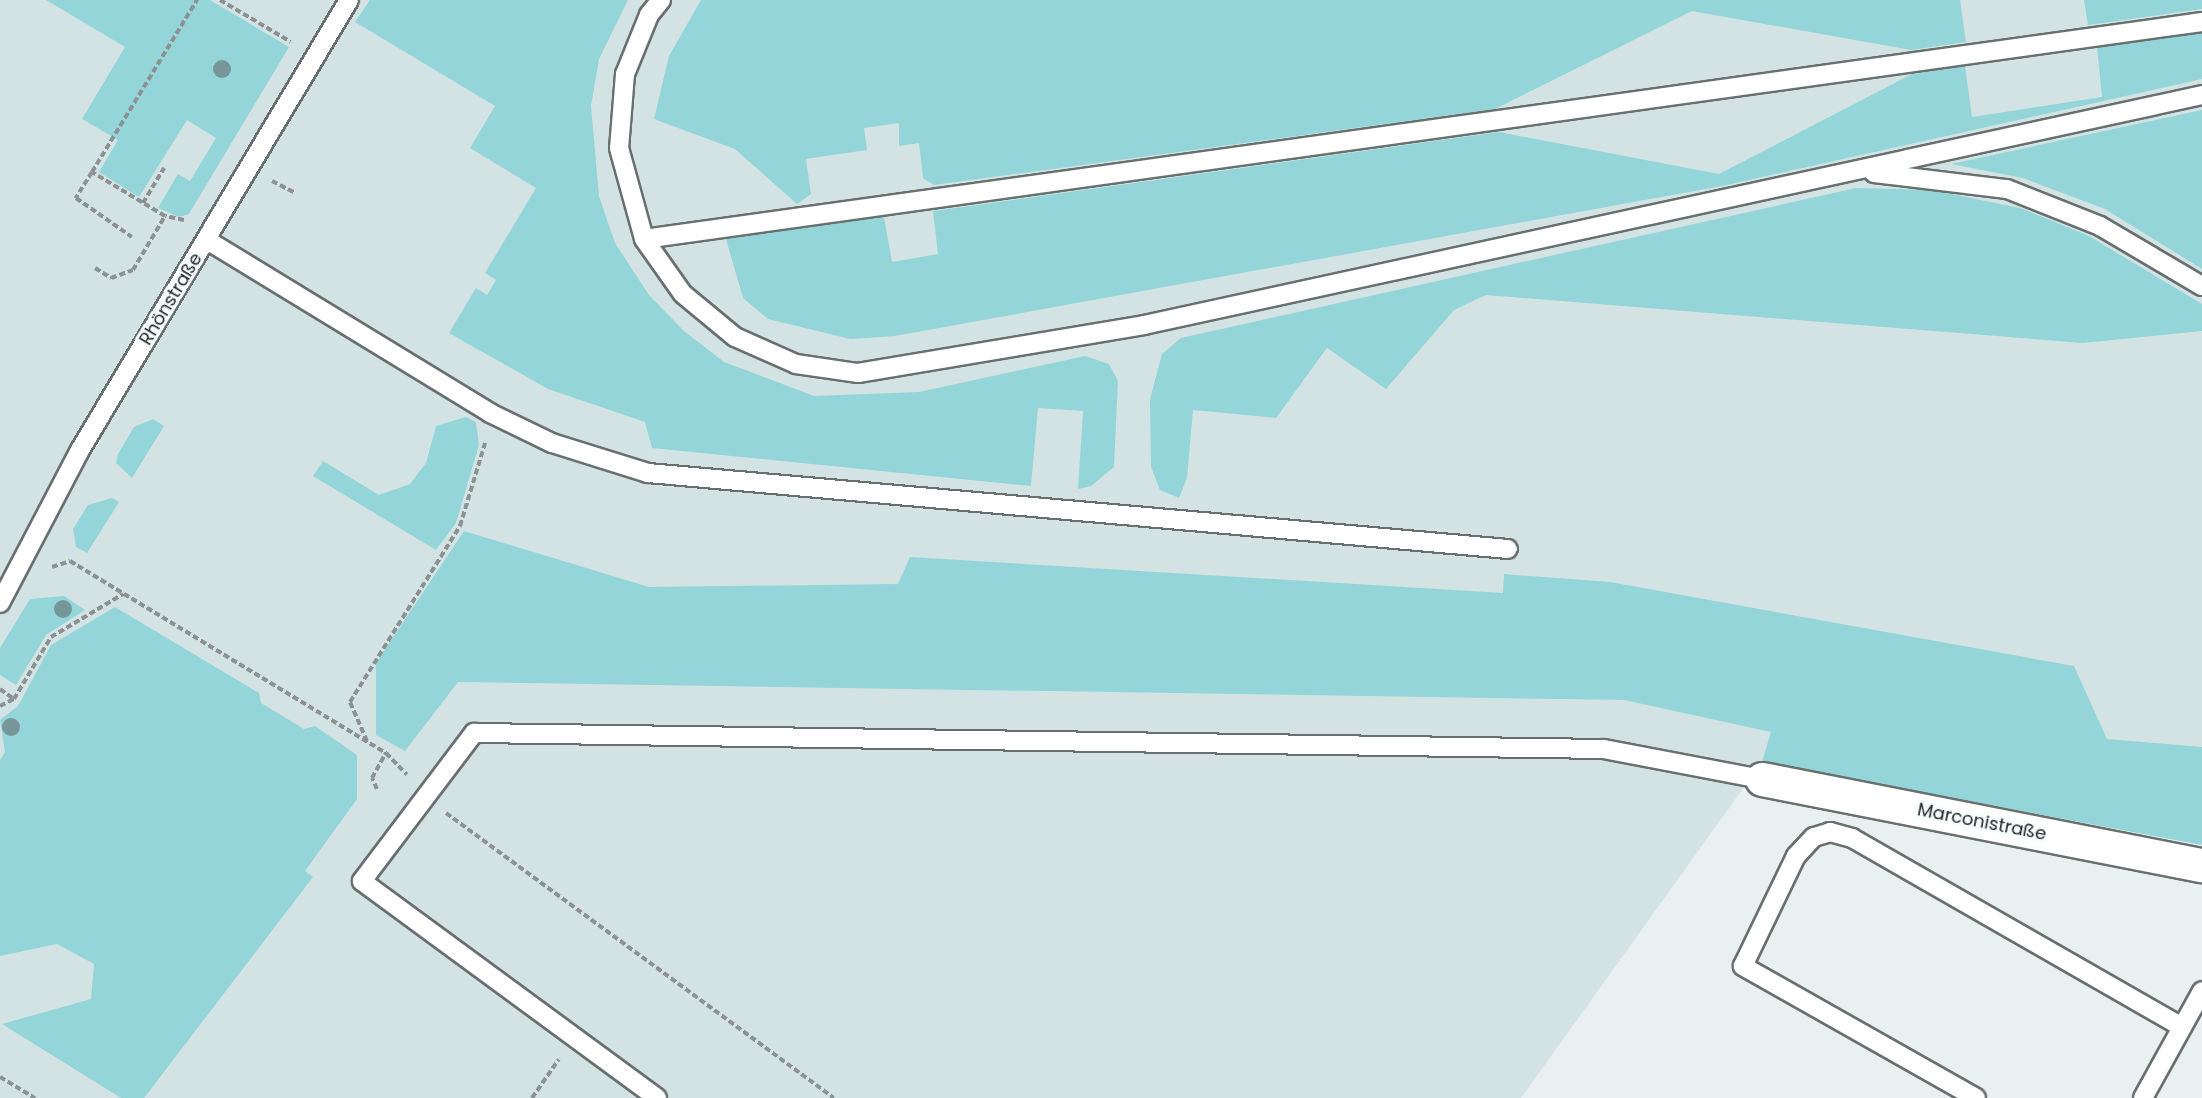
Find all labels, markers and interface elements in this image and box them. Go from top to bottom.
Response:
street label: Rhönstraße [135,249,207,349]
street label: Marconistraße [1916,799,2048,845]

